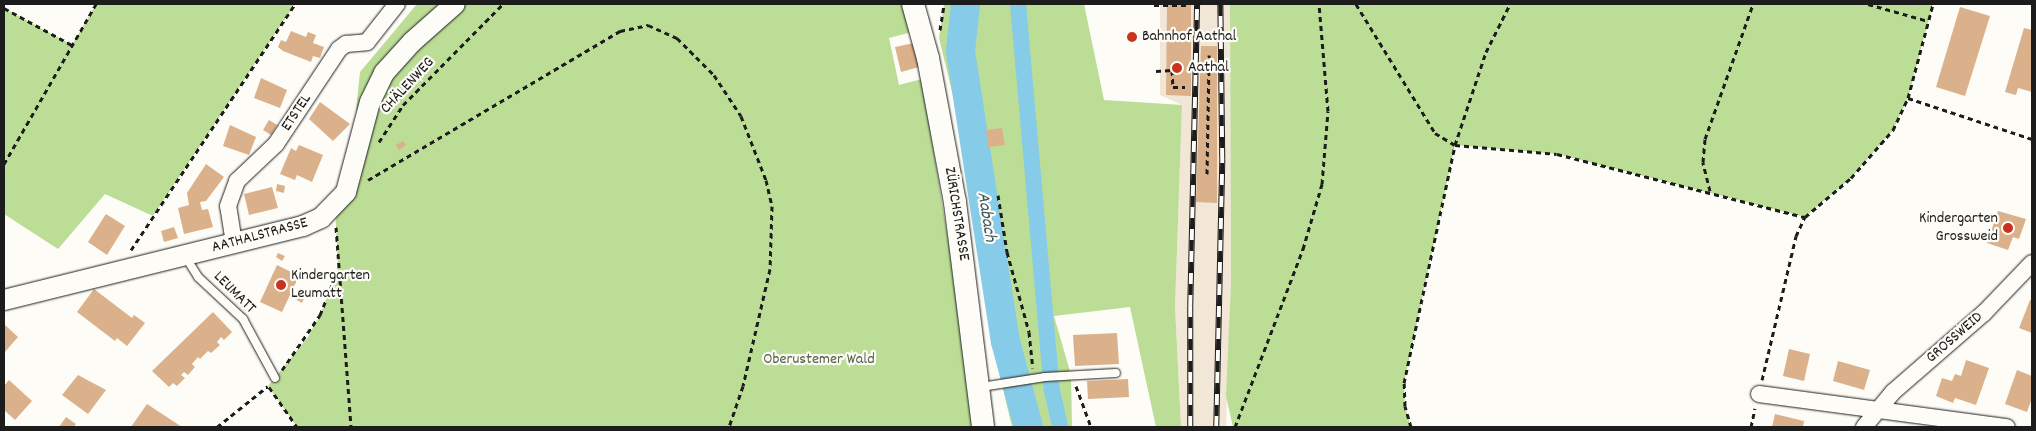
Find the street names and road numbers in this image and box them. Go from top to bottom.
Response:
street label: CHÄLENWEG [377,54,439,118]
street label: ETSTEL [278,91,316,135]
street label: ZÜRICHSTRASSE [939,166,973,262]
street label: AATHALSTRASSE [210,214,310,258]
street label: LEUMATT [209,268,259,318]
street label: GROSSWEID [1923,308,1987,368]

